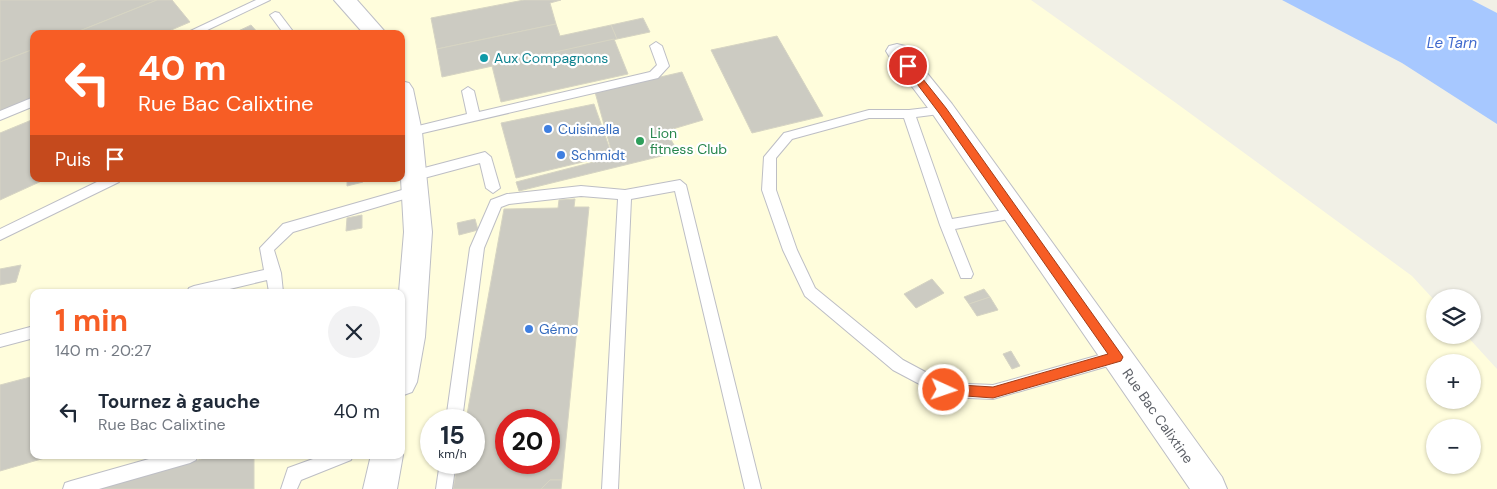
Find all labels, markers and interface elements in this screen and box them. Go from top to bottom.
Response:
water label: Le Tarn [1427,33,1478,53]
text: 40 m [138,45,227,91]
pin [887,45,929,87]
place label: Aux Compagnons [494,49,608,67]
icon: left [55,50,120,115]
marker: Aux Compagnons [478,52,490,64]
icon: arrive [894,52,922,80]
text: Rue Bac Calixtine [138,89,314,118]
place label: Cuisinella [558,120,620,138]
marker: Cuisinella [542,123,554,135]
place label: Lion fitness Club [650,124,727,158]
marker: Lion fitness Club [634,135,646,147]
icon: arrive [101,145,129,173]
place label: Schmidt [571,146,625,164]
text: Puis [55,147,91,172]
marker: Schmidt [555,149,567,161]
map controls [1426,289,1481,474]
button: layers [1426,289,1481,344]
text: 1 min [55,301,128,340]
button: close [328,306,380,358]
place label: Gémo [539,320,578,338]
marker: Gémo [523,323,535,335]
text: 140 m · 20:27 [55,340,152,361]
button: + [1426,354,1481,409]
position arrow [917,363,969,415]
street label: Rue Bac Calixtine [1119,365,1197,467]
text: Tournez à gauche [98,389,260,414]
icon: left [55,398,83,426]
text: 40 m [333,399,380,424]
speed limit sign: 20 [495,409,560,474]
text: Rue Bac Calixtine [98,414,226,435]
text: 15 [440,419,465,452]
button: − [1426,419,1481,474]
text: km/h [438,446,467,462]

